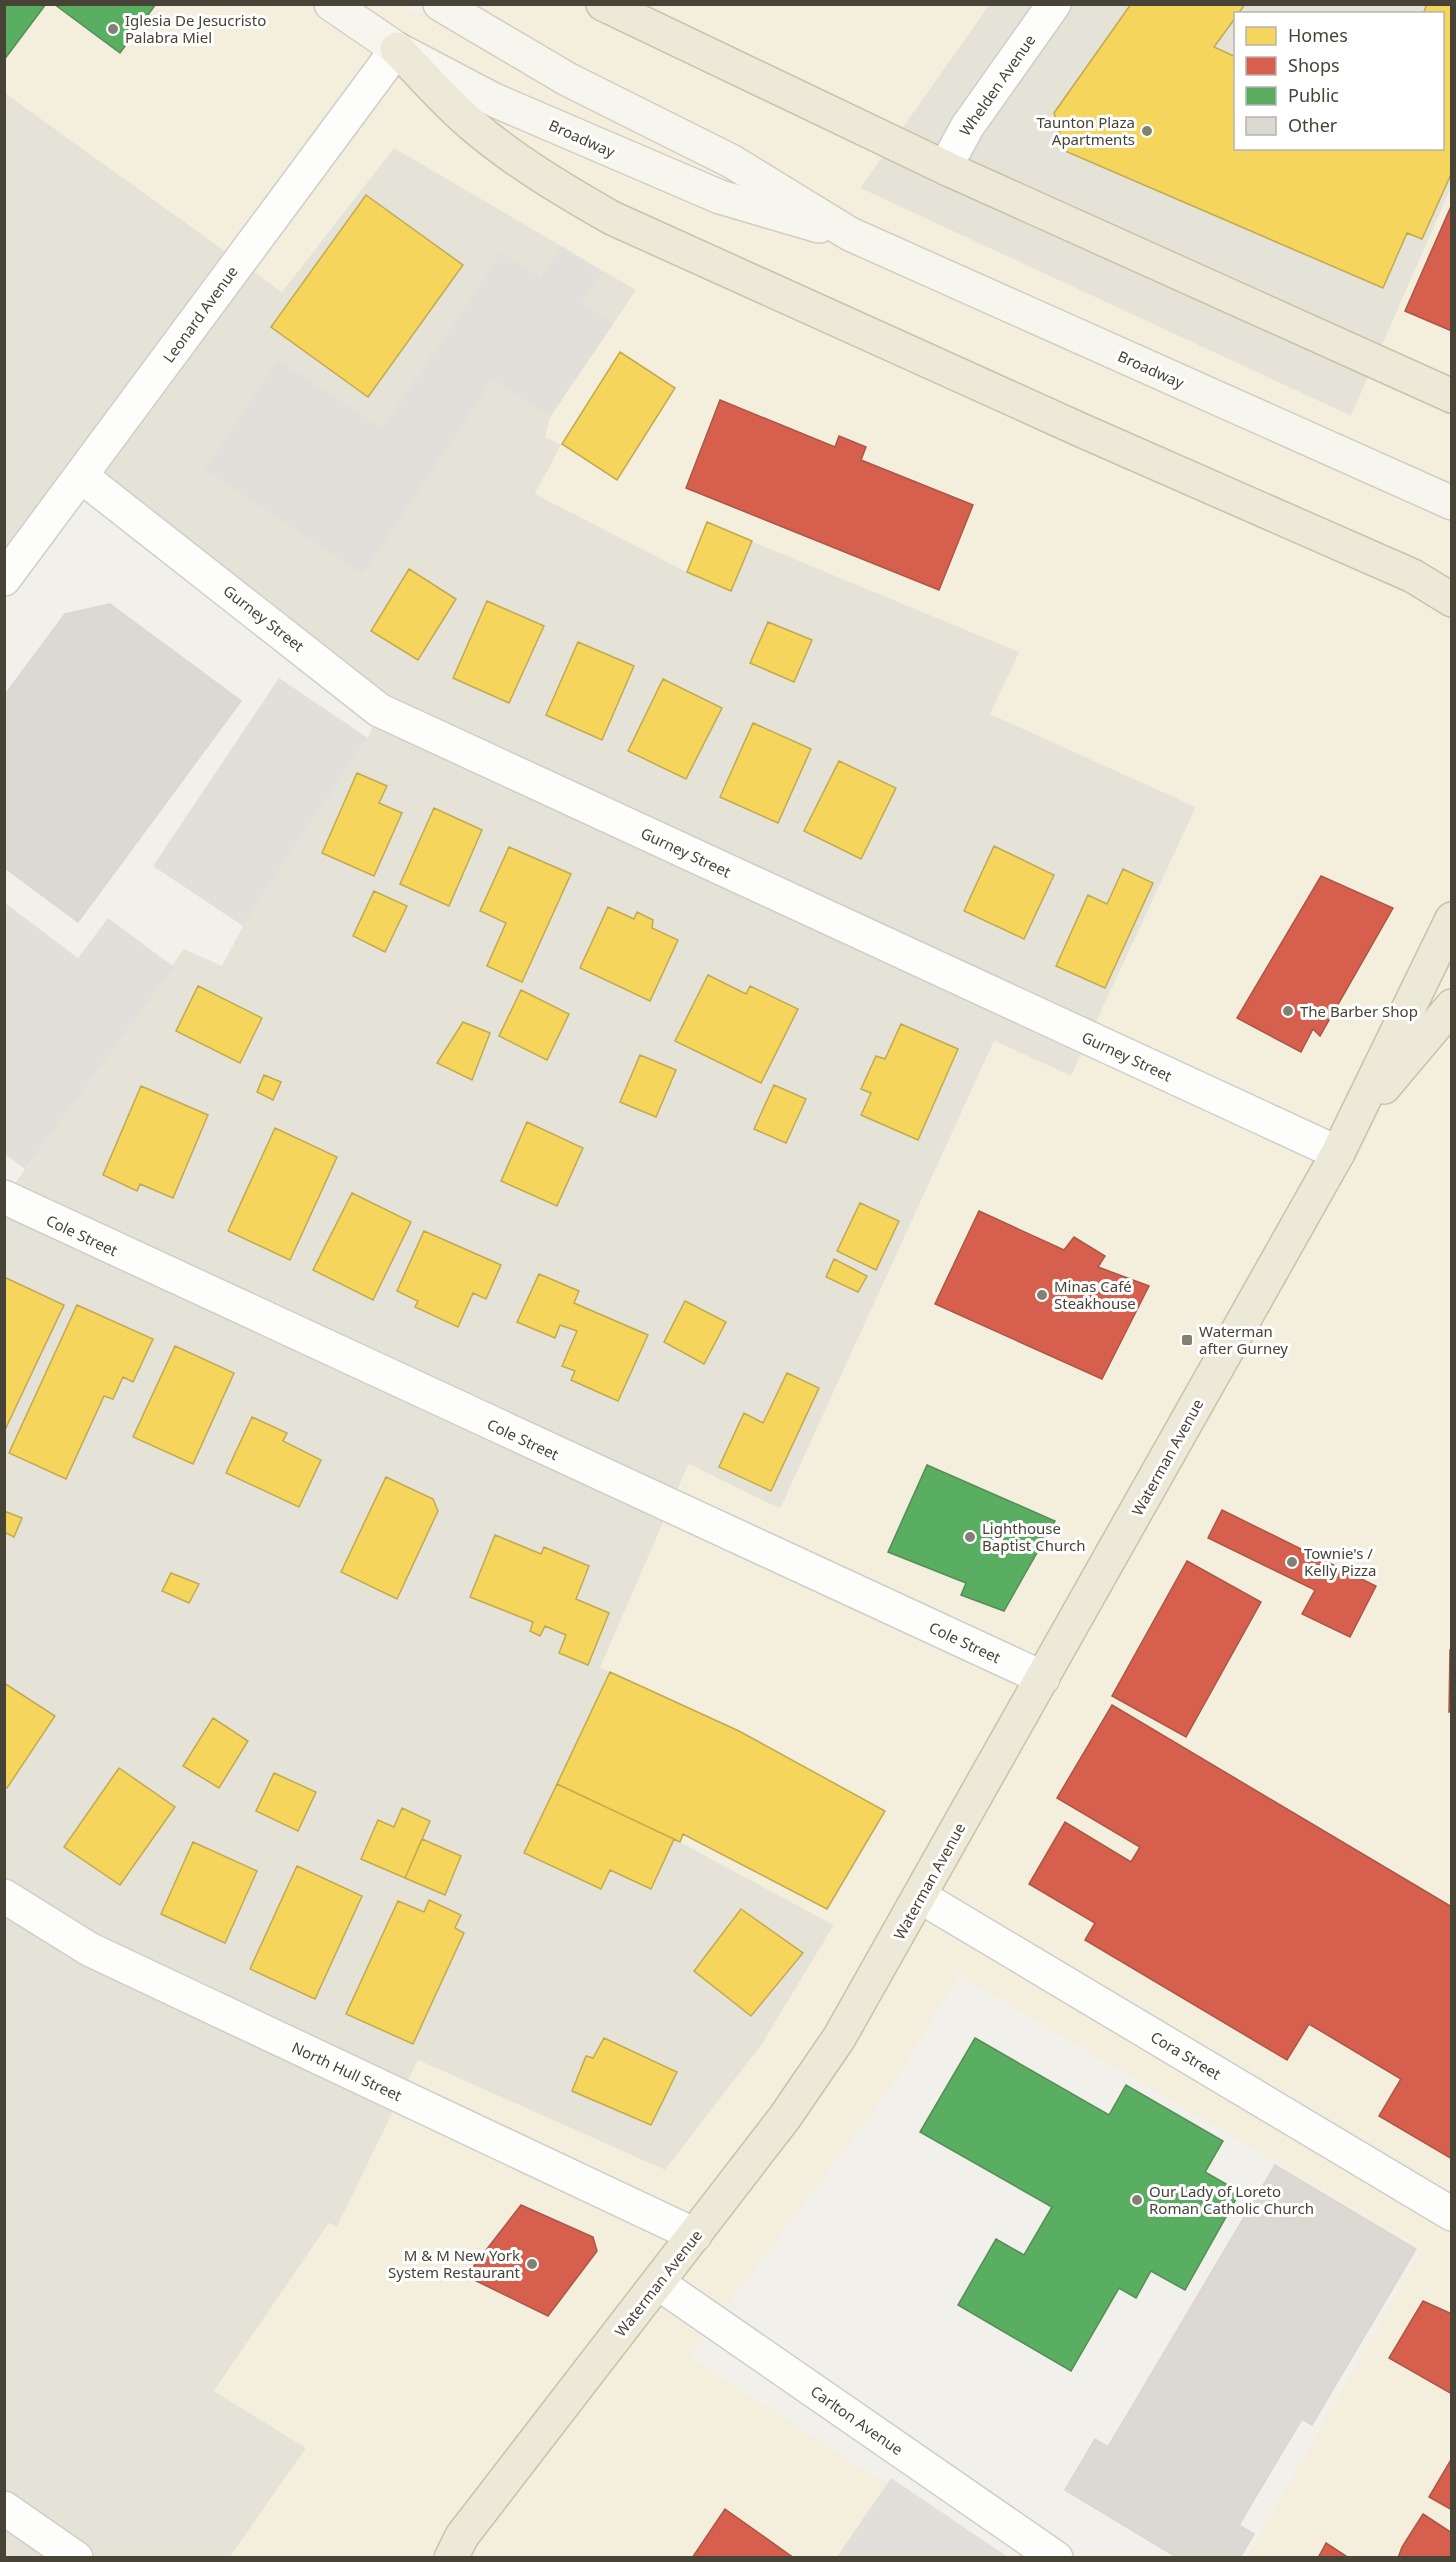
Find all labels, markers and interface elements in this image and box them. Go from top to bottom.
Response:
place label: Iglesia De Jesucristo Palabra Miel [125,10,266,47]
legend [1234,12,1444,150]
marker: Iglesia De Jesucristo Palabra Miel [106,22,120,36]
text: Homes [1288,23,1348,47]
street label: Whelden Avenue [955,30,1039,140]
text: Shops [1288,53,1340,77]
text: Public [1288,83,1339,107]
place label: Taunton Plaza Apartments [1036,112,1135,149]
text: Other [1288,113,1338,137]
street label: Broadway [546,115,618,162]
marker: Taunton Plaza Apartments [1140,124,1154,138]
street label: Leonard Avenue [158,262,242,366]
street label: Broadway [1115,346,1187,393]
street label: Gurney Street [220,580,309,656]
street label: Gurney Street [638,822,735,882]
place label: The Barber Shop [1300,1001,1418,1021]
marker: The Barber Shop [1281,1004,1295,1018]
street label: Gurney Street [1079,1026,1176,1086]
street label: Cole Street [43,1210,121,1261]
place label: Minas Café Steakhouse [1054,1276,1136,1313]
marker: Minas Café Steakhouse [1035,1288,1049,1302]
place label: Waterman after Gurney [1199,1321,1288,1358]
marker: Waterman after Gurney [1180,1333,1194,1347]
street label: Waterman Avenue [1127,1395,1207,1519]
street label: Cole Street [484,1414,562,1465]
place label: Lighthouse Baptist Church [982,1518,1086,1555]
marker: Lighthouse Baptist Church [963,1530,977,1544]
place label: Townie's / Kelly Pizza [1304,1543,1377,1580]
marker: Townie's / Kelly Pizza [1285,1555,1299,1569]
street label: Cole Street [926,1617,1004,1668]
street label: Waterman Avenue [889,1819,969,1943]
street label: Cora Street [1147,2026,1225,2084]
street label: North Hull Street [289,2037,406,2105]
place label: Our Lady of Loreto Roman Catholic Church [1149,2181,1314,2218]
marker: Our Lady of Loreto Roman Catholic Church [1130,2193,1144,2207]
street label: Waterman Avenue [610,2225,706,2341]
place label: M & M New York System Restaurant [388,2245,521,2282]
marker: M & M New York System Restaurant [525,2257,539,2271]
street label: Carlton Avenue [807,2381,907,2459]

